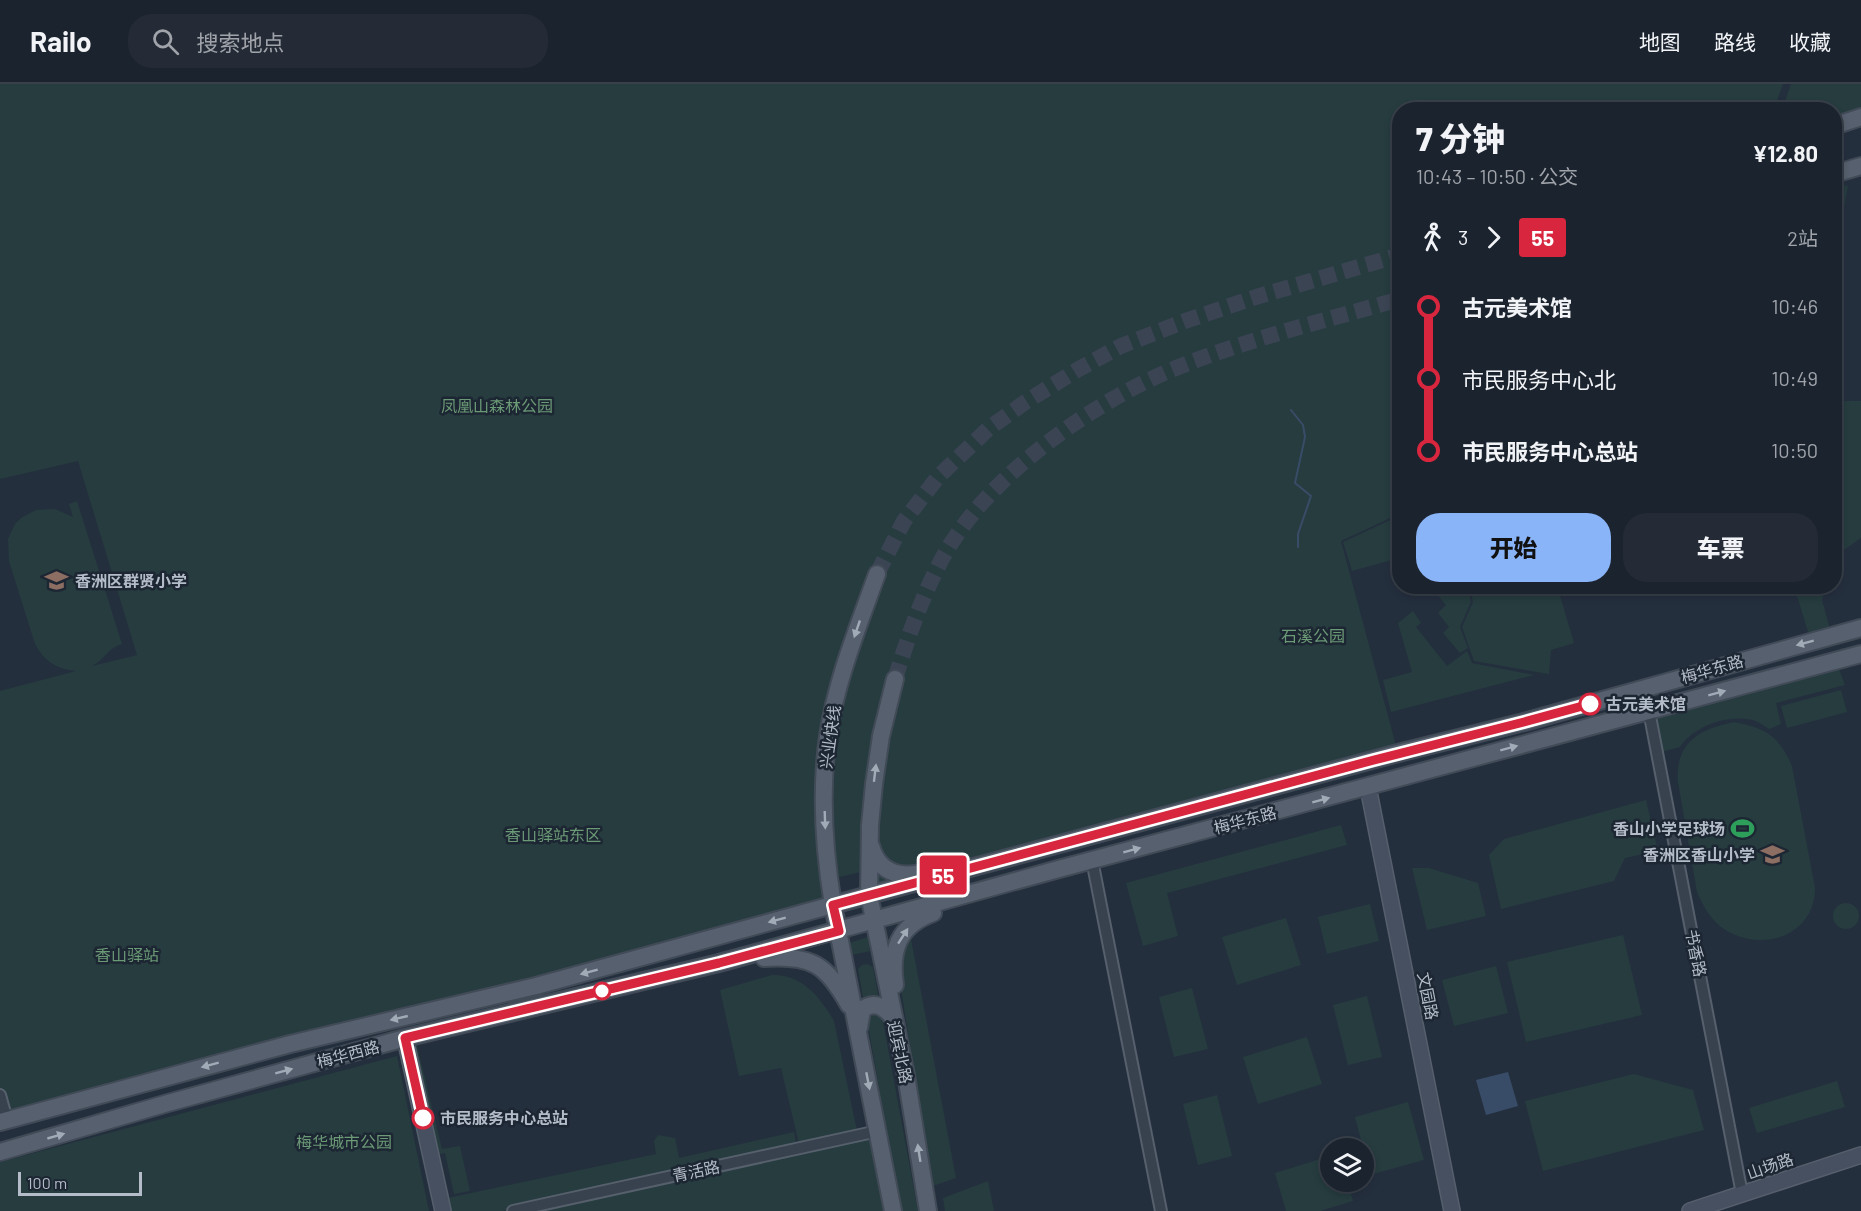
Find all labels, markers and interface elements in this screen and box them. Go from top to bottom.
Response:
search box [128,14,548,68]
text: Railo [30,24,92,58]
icon: search [149,25,182,58]
text: 搜索地点 [197,29,285,55]
text: 地图 [1639,29,1681,54]
text: 路线 [1714,29,1756,54]
text: 收藏 [1789,29,1831,54]
text: 7 分钟 [1416,118,1505,158]
text: ¥12.80 [1752,140,1818,166]
text: 10:43 – 10:50 · 公交 [1416,164,1578,188]
icon: walk [1416,221,1449,254]
icon: forward [1477,221,1510,254]
text: 3 [1458,225,1468,249]
text: 55 [1531,225,1554,250]
text: 2站 [1787,226,1818,250]
text: 古元美术馆 [1462,294,1572,320]
text: 10:46 [1772,294,1818,318]
text: 市民服务中心北 [1462,366,1616,392]
text: 10:49 [1771,366,1818,390]
park label: 凤凰山森林公园 [441,396,553,415]
text: 市民服务中心总站 [1462,438,1638,464]
text: 10:50 [1771,438,1818,462]
button: 开始 [1416,513,1611,582]
button: 车票 [1623,513,1818,582]
school or university icon: 香洲区群贤小学 [44,568,70,594]
place label: 香洲区群贤小学 [75,571,187,590]
one-way arrow [851,621,861,639]
park label: 石溪公园 [1281,626,1345,645]
one-way arrow [1795,639,1814,649]
street label: 梅华东路 [1678,651,1745,686]
one-way arrow [1709,688,1727,697]
marker: 古元美术馆 [1579,693,1601,715]
place label: 古元美术馆 [1606,694,1686,713]
street label: 兴业快线 [816,704,843,770]
one-way arrow [1500,743,1518,752]
one-way arrow [870,764,880,783]
one-way arrow [1312,795,1330,804]
street label: 梅华东路 [1211,802,1278,837]
one-way arrow [820,811,830,830]
sports icon: 香山小学足球场 [1730,816,1756,842]
place label: 香山小学足球场 [1613,819,1725,838]
park label: 香山驿站东区 [505,825,601,844]
school or university icon: 香洲区香山小学 [1760,842,1786,868]
one-way arrow [1123,844,1141,854]
place label: 香洲区香山小学 [1643,845,1755,864]
line badge: 55 [916,856,970,894]
text: 55 [932,863,954,888]
one-way arrow [768,916,786,925]
one-way arrow [897,928,908,944]
street label: 书香路 [1683,928,1710,978]
park label: 香山驿站 [95,945,159,964]
one-way arrow [580,968,598,977]
street label: 文园路 [1415,971,1442,1021]
unlabelled marker [593,982,611,1000]
one-way arrow [390,1014,409,1024]
street label: 迎宾北路 [885,1019,916,1085]
street label: 梅华西路 [314,1036,381,1071]
one-way arrow [201,1060,219,1070]
one-way arrow [275,1066,293,1076]
one-way arrow [864,1071,873,1090]
marker: 市民服务中心总站 [412,1107,434,1129]
place label: 市民服务中心总站 [440,1108,568,1127]
one-way arrow [47,1131,65,1140]
park label: 梅华城市公园 [296,1132,392,1151]
map controls [1320,1138,1374,1192]
button: layers [1320,1138,1374,1192]
one-way arrow [914,1144,923,1163]
street label: 山场路 [1744,1149,1796,1182]
street label: 青活路 [670,1156,721,1185]
scale bar [18,1169,142,1196]
text: 100 m [27,1173,67,1192]

